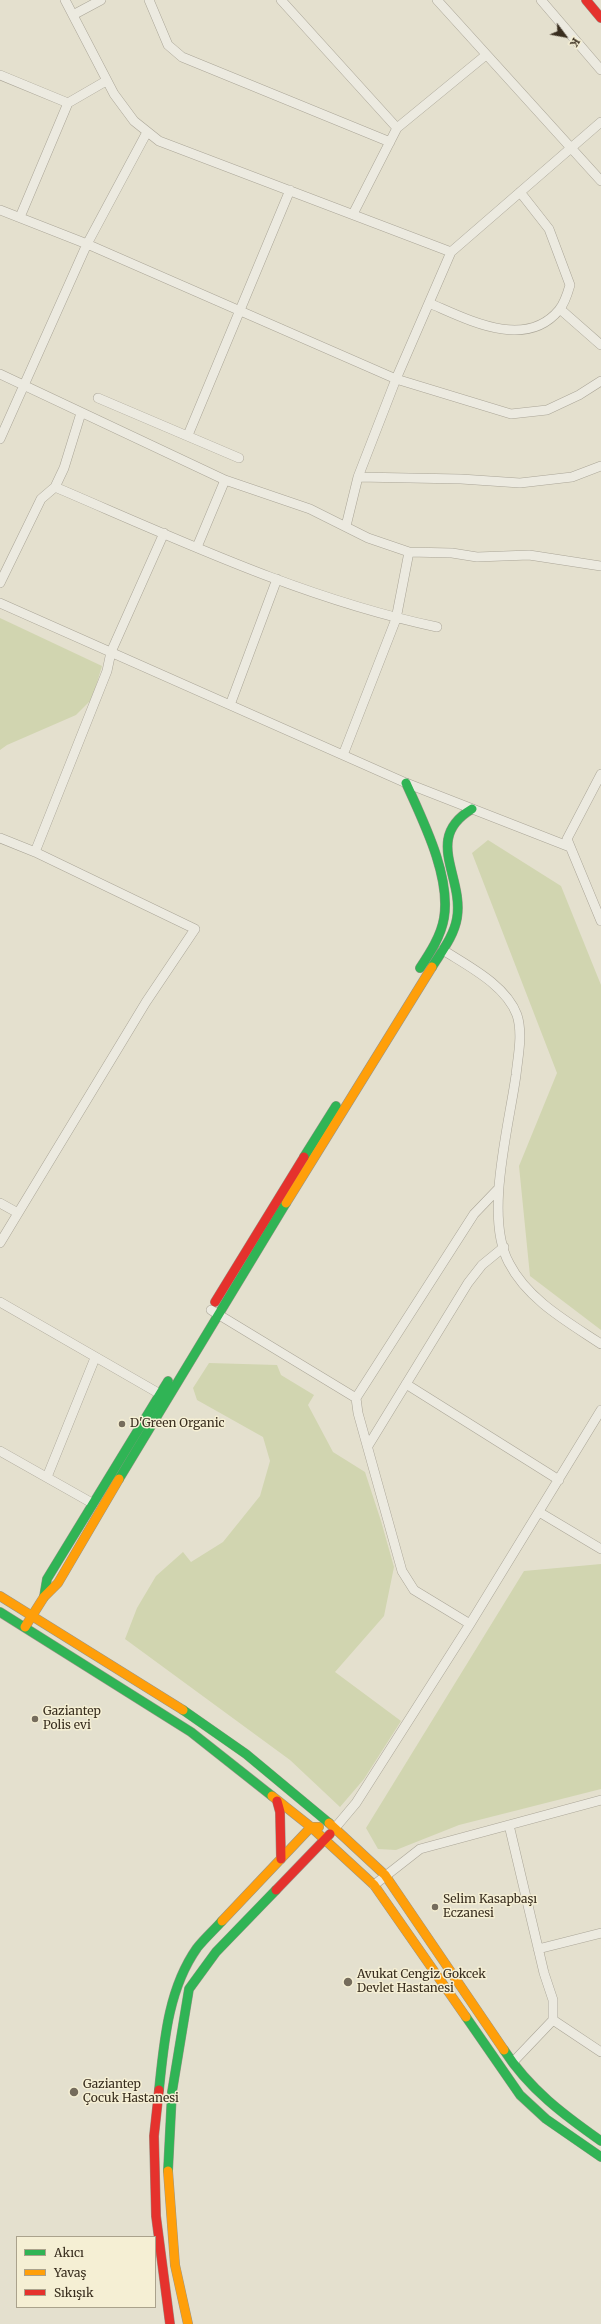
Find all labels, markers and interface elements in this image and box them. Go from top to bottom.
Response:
north arrow [545,16,585,56]
text: K [567,35,583,50]
place label: D'Green Organic [130,1417,225,1431]
marker: D'Green Organic [117,1419,127,1429]
place label: Gaziantep Polis evi [43,1705,101,1733]
marker: Gaziantep Polis evi [30,1714,40,1724]
place label: Selim Kasapbaşı Eczanesi [443,1893,537,1921]
marker: Selim Kasapbaşı Eczanesi [430,1902,440,1912]
place label: Avukat Cengiz Gokcek Devlet Hastanesi [357,1968,486,1996]
marker: Avukat Cengiz Gokcek Devlet Hastanesi [342,1976,354,1988]
place label: Gaziantep Çocuk Hastanesi [83,2078,179,2106]
marker: Gaziantep Çocuk Hastanesi [68,2086,80,2098]
legend [16,2236,156,2308]
text: Akıcı [54,2245,84,2260]
text: Yavaş [54,2265,86,2280]
text: Sıkışık [54,2285,94,2300]

